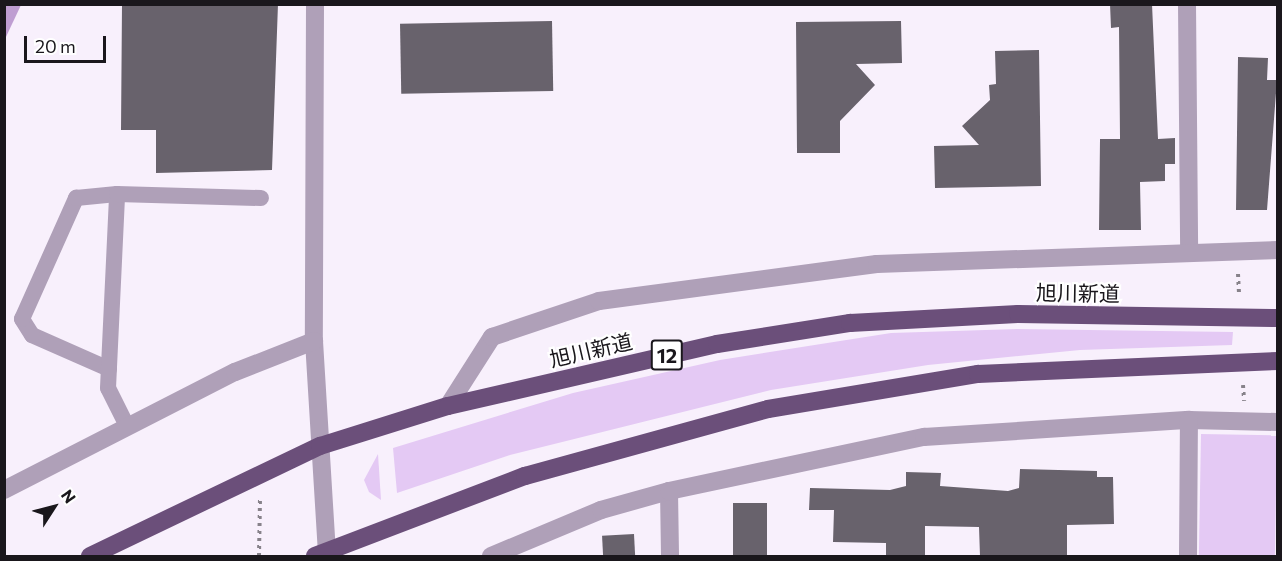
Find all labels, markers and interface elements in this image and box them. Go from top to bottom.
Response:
scale bar [27,24,110,62]
text: 20 m [35,35,76,57]
street label: 旭川新道 [1036,280,1120,306]
street label: 旭川新道 [547,328,635,372]
road number: 12 [650,338,684,372]
north arrow [24,477,84,537]
text: N [58,486,80,507]

